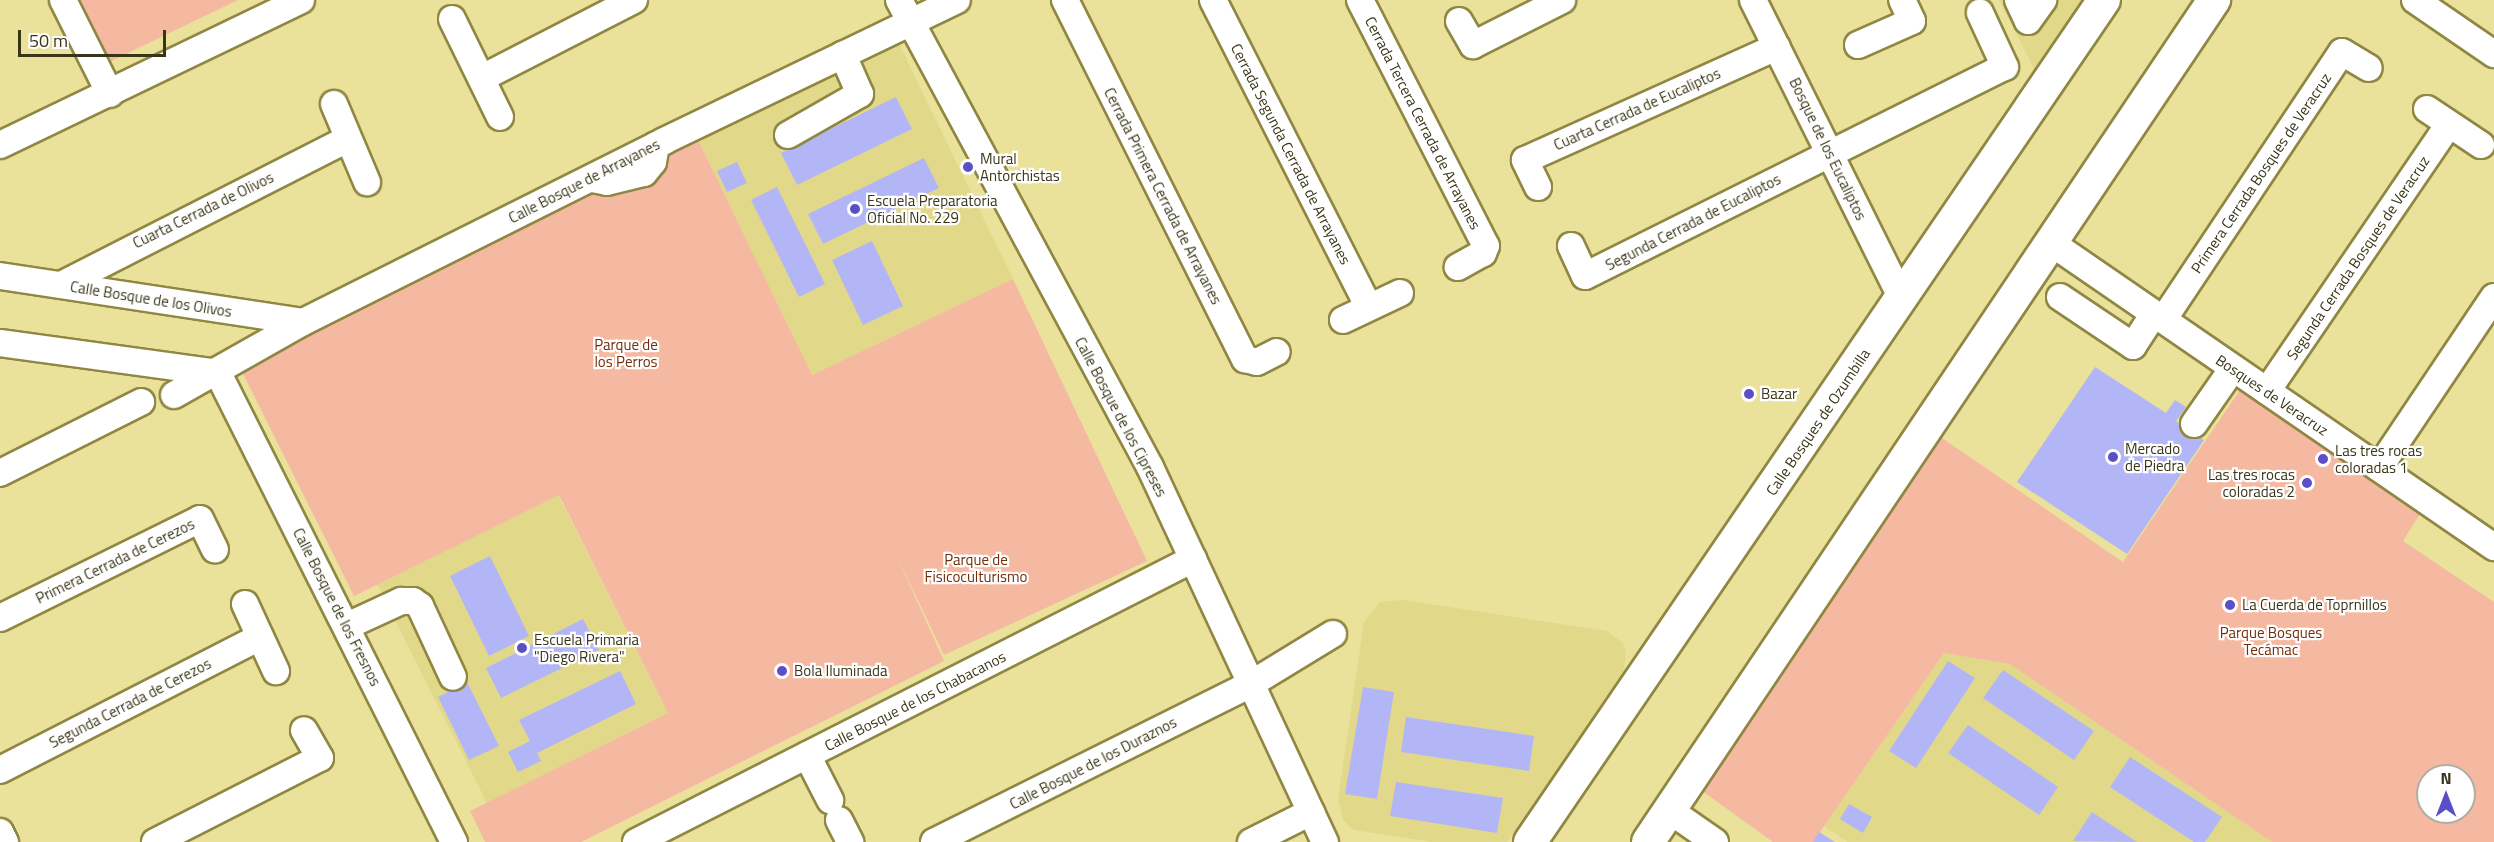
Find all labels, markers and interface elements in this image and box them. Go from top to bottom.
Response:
street label: Cerrada Tercera Cerrada de Arrayanes [1361,14,1485,232]
scale bar [21,18,170,56]
text: 50 m [29,27,68,54]
street label: Cerrada Segunda Cerrada de Arrayanes [1227,41,1355,267]
street label: Cuarta Cerrada de Eucaliptos [1551,64,1723,154]
street label: Primera Cerrada Bosques de Veracruz [2187,70,2335,276]
street label: Bosque de los Eucaliptos [1786,75,1870,223]
street label: Cerrada Primera Cerrada de Arrayanes [1100,85,1226,307]
street label: Calle Bosque de Arrayanes [505,135,663,227]
place label: Mural Antorchistas [980,149,1060,184]
street label: Segunda Cerrada Bosques de Veracruz [2283,153,2433,363]
marker: Mural Antorchistas [961,160,975,174]
street label: Cuarta Cerrada de Olivos [130,168,276,252]
street label: Segunda Cerrada de Eucaliptos [1602,170,1784,274]
place label: Escuela Preparatoria Oficial No. 229 [867,191,997,226]
marker: Escuela Preparatoria Oficial No. 229 [848,202,862,216]
street label: Calle Bosque de los Olivos [69,277,233,321]
street label: Calle Bosque de los Cipreses [1071,334,1171,500]
park label: Parque de los Perros [594,335,658,370]
street label: Calle Bosques de Ozumbilla [1762,345,1874,499]
street label: Bosques de Veracruz [2212,351,2332,439]
place label: Bazar [1761,385,1797,403]
marker: Bazar [1742,387,1756,401]
place label: Mercado de Piedra [2125,439,2184,474]
place label: Las tres rocas coloradas 1 [2335,441,2422,476]
marker: Mercado de Piedra [2106,450,2120,464]
marker: Las tres rocas coloradas 1 [2316,452,2330,466]
place label: Las tres rocas coloradas 2 [2208,465,2295,500]
marker: Las tres rocas coloradas 2 [2300,476,2314,490]
street label: Primera Cerrada de Cerezos [33,515,197,607]
street label: Calle Bosque de los Fresnos [289,525,385,689]
park label: Parque de Fisicoculturismo [925,550,1027,585]
place label: La Cuerda de Toprnillos [2242,596,2387,614]
marker: La Cuerda de Toprnillos [2223,598,2237,612]
park label: Parque Bosques Tecámac [2220,623,2322,658]
place label: Escuela Primaria "Diego Rivera" [534,630,639,665]
marker: Escuela Primaria "Diego Rivera" [515,641,529,655]
street label: Calle Bosque de los Chabacanos [821,647,1009,755]
street label: Segunda Cerrada de Cerezos [46,654,214,752]
place label: Bola Iluminada [794,662,887,680]
marker: Bola Iluminada [775,664,789,678]
street label: Calle Bosque de los Duraznos [1007,713,1179,813]
north arrow [2416,764,2476,824]
text: N [2440,766,2452,790]

